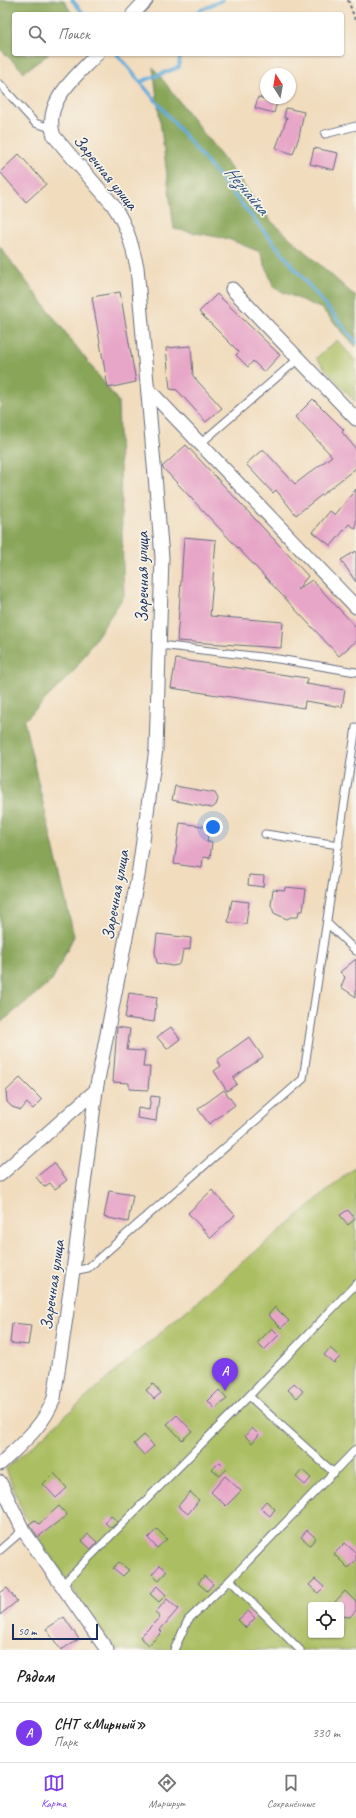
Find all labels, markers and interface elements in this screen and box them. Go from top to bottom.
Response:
search box [12,12,344,56]
icon: search [26,23,48,45]
text: Поиск [58,25,90,44]
north arrow [260,68,296,104]
street label: Заречная улица [69,130,143,215]
water label: Незнайка [219,161,275,221]
street label: Заречная улица [132,530,153,622]
your location [203,817,223,837]
street label: Заречная улица [97,847,134,942]
street label: Заречная улица [36,1237,69,1332]
pin: A [212,1358,238,1391]
map controls [308,1602,344,1638]
button: locate [308,1602,344,1638]
scale bar [12,1622,98,1641]
text: 50 m [18,1624,37,1638]
text: Рядом [16,1666,54,1687]
text: СНТ «Мирный» [54,1715,146,1734]
text: A [26,1725,32,1741]
text: 330 m [312,1725,340,1741]
text: Парк [54,1734,77,1750]
tab: Карта [41,1772,66,1810]
tab: Маршрут [149,1772,185,1810]
tab: Сохранённые [267,1772,315,1810]

